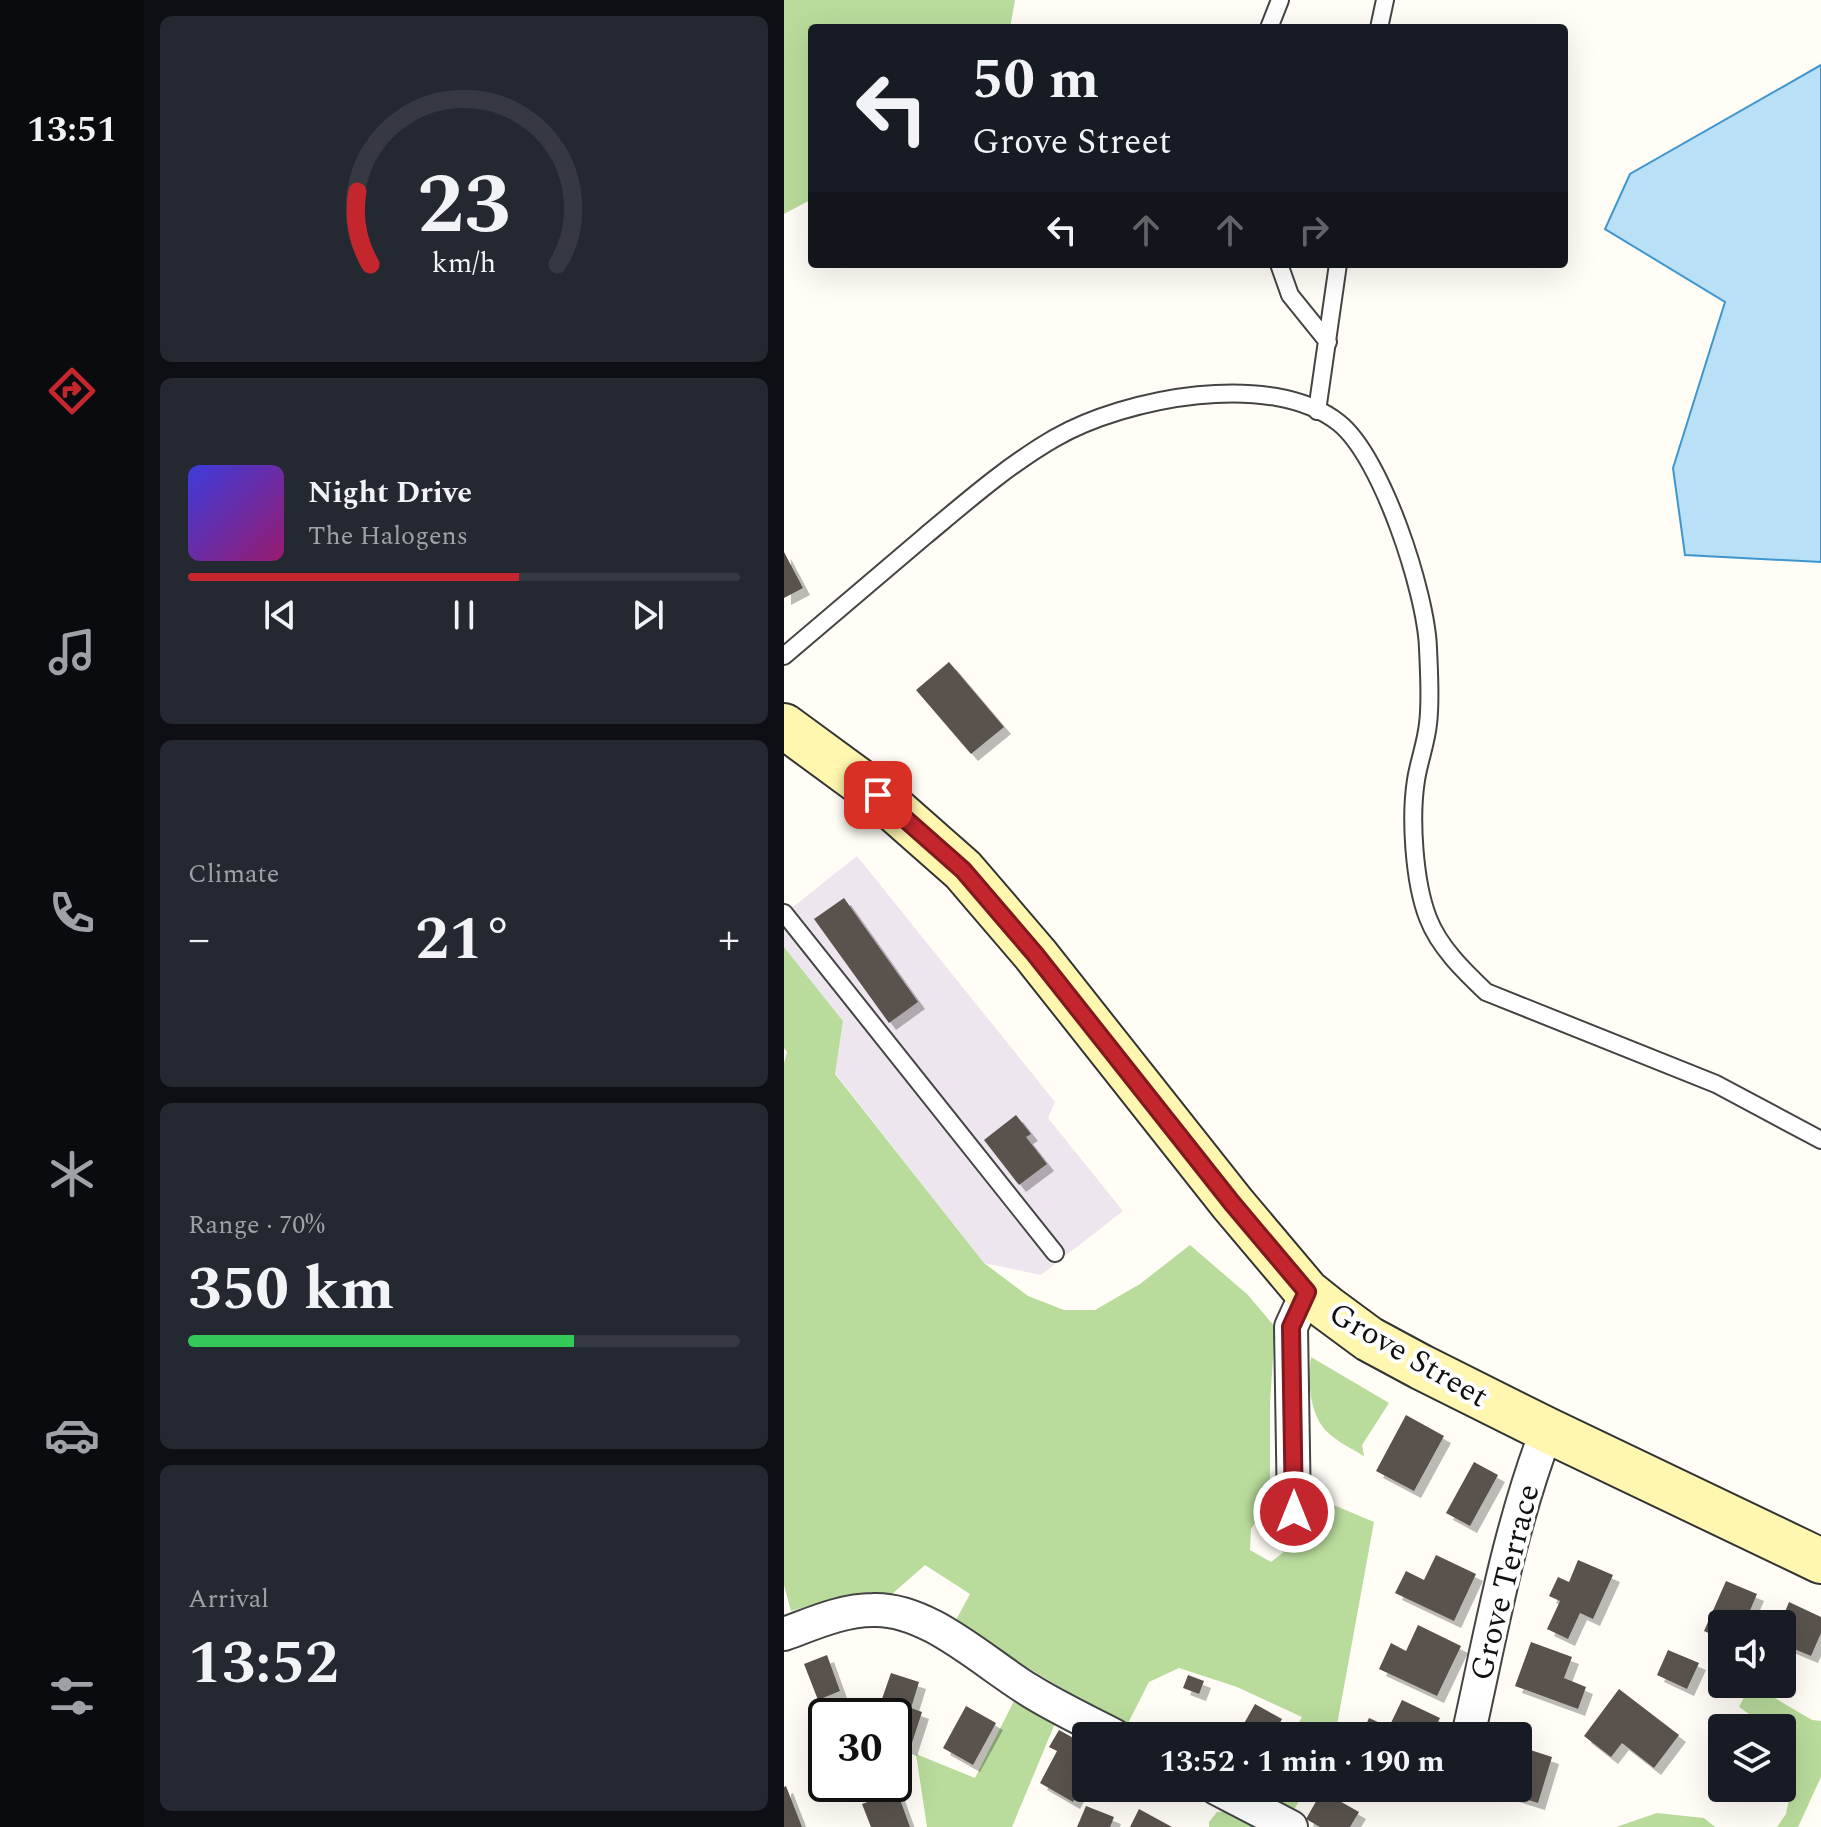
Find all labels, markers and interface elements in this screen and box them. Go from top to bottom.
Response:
text: 50 m [972,38,1099,123]
icon: left [840,56,944,160]
text: 13:51 [27,103,117,158]
text: Grove Street [972,115,1172,170]
text: 23 [417,143,511,270]
icon: left [1040,208,1084,252]
icon: ahead [1124,208,1168,252]
icon: ahead [1208,208,1252,252]
icon: right [1292,208,1336,252]
text: km/h [432,242,496,285]
icon: directions [44,363,100,419]
text: Night Drive [308,470,472,516]
text: The Halogens [308,516,468,556]
icon: previous [258,593,302,637]
icon: pause [442,593,486,637]
icon: next [626,593,670,637]
icon: music [44,624,100,680]
pin [844,761,912,829]
icon: arrive [856,773,900,817]
text: Climate [188,854,279,894]
icon: phone [44,885,100,941]
text: 21° [415,894,513,986]
text: − [188,906,210,973]
text: + [718,906,740,973]
icon: climate [44,1146,100,1202]
text: Range · 70% [188,1205,325,1245]
text: 350 km [188,1244,394,1336]
street label: Grove Street [1319,1290,1497,1421]
icon: car [44,1407,100,1463]
position arrow [1252,1470,1336,1554]
street label: Grove Terrace [1457,1479,1554,1686]
text: Arrival [188,1579,269,1619]
map controls [1708,1610,1796,1802]
button: sound [1708,1610,1796,1698]
text: 13:52 [188,1618,339,1710]
icon: filters [44,1668,100,1724]
speed limit sign: 30 [808,1698,912,1802]
button: layers [1708,1714,1796,1802]
text: 13:52 · 1 min · 190 m [1159,1739,1445,1785]

